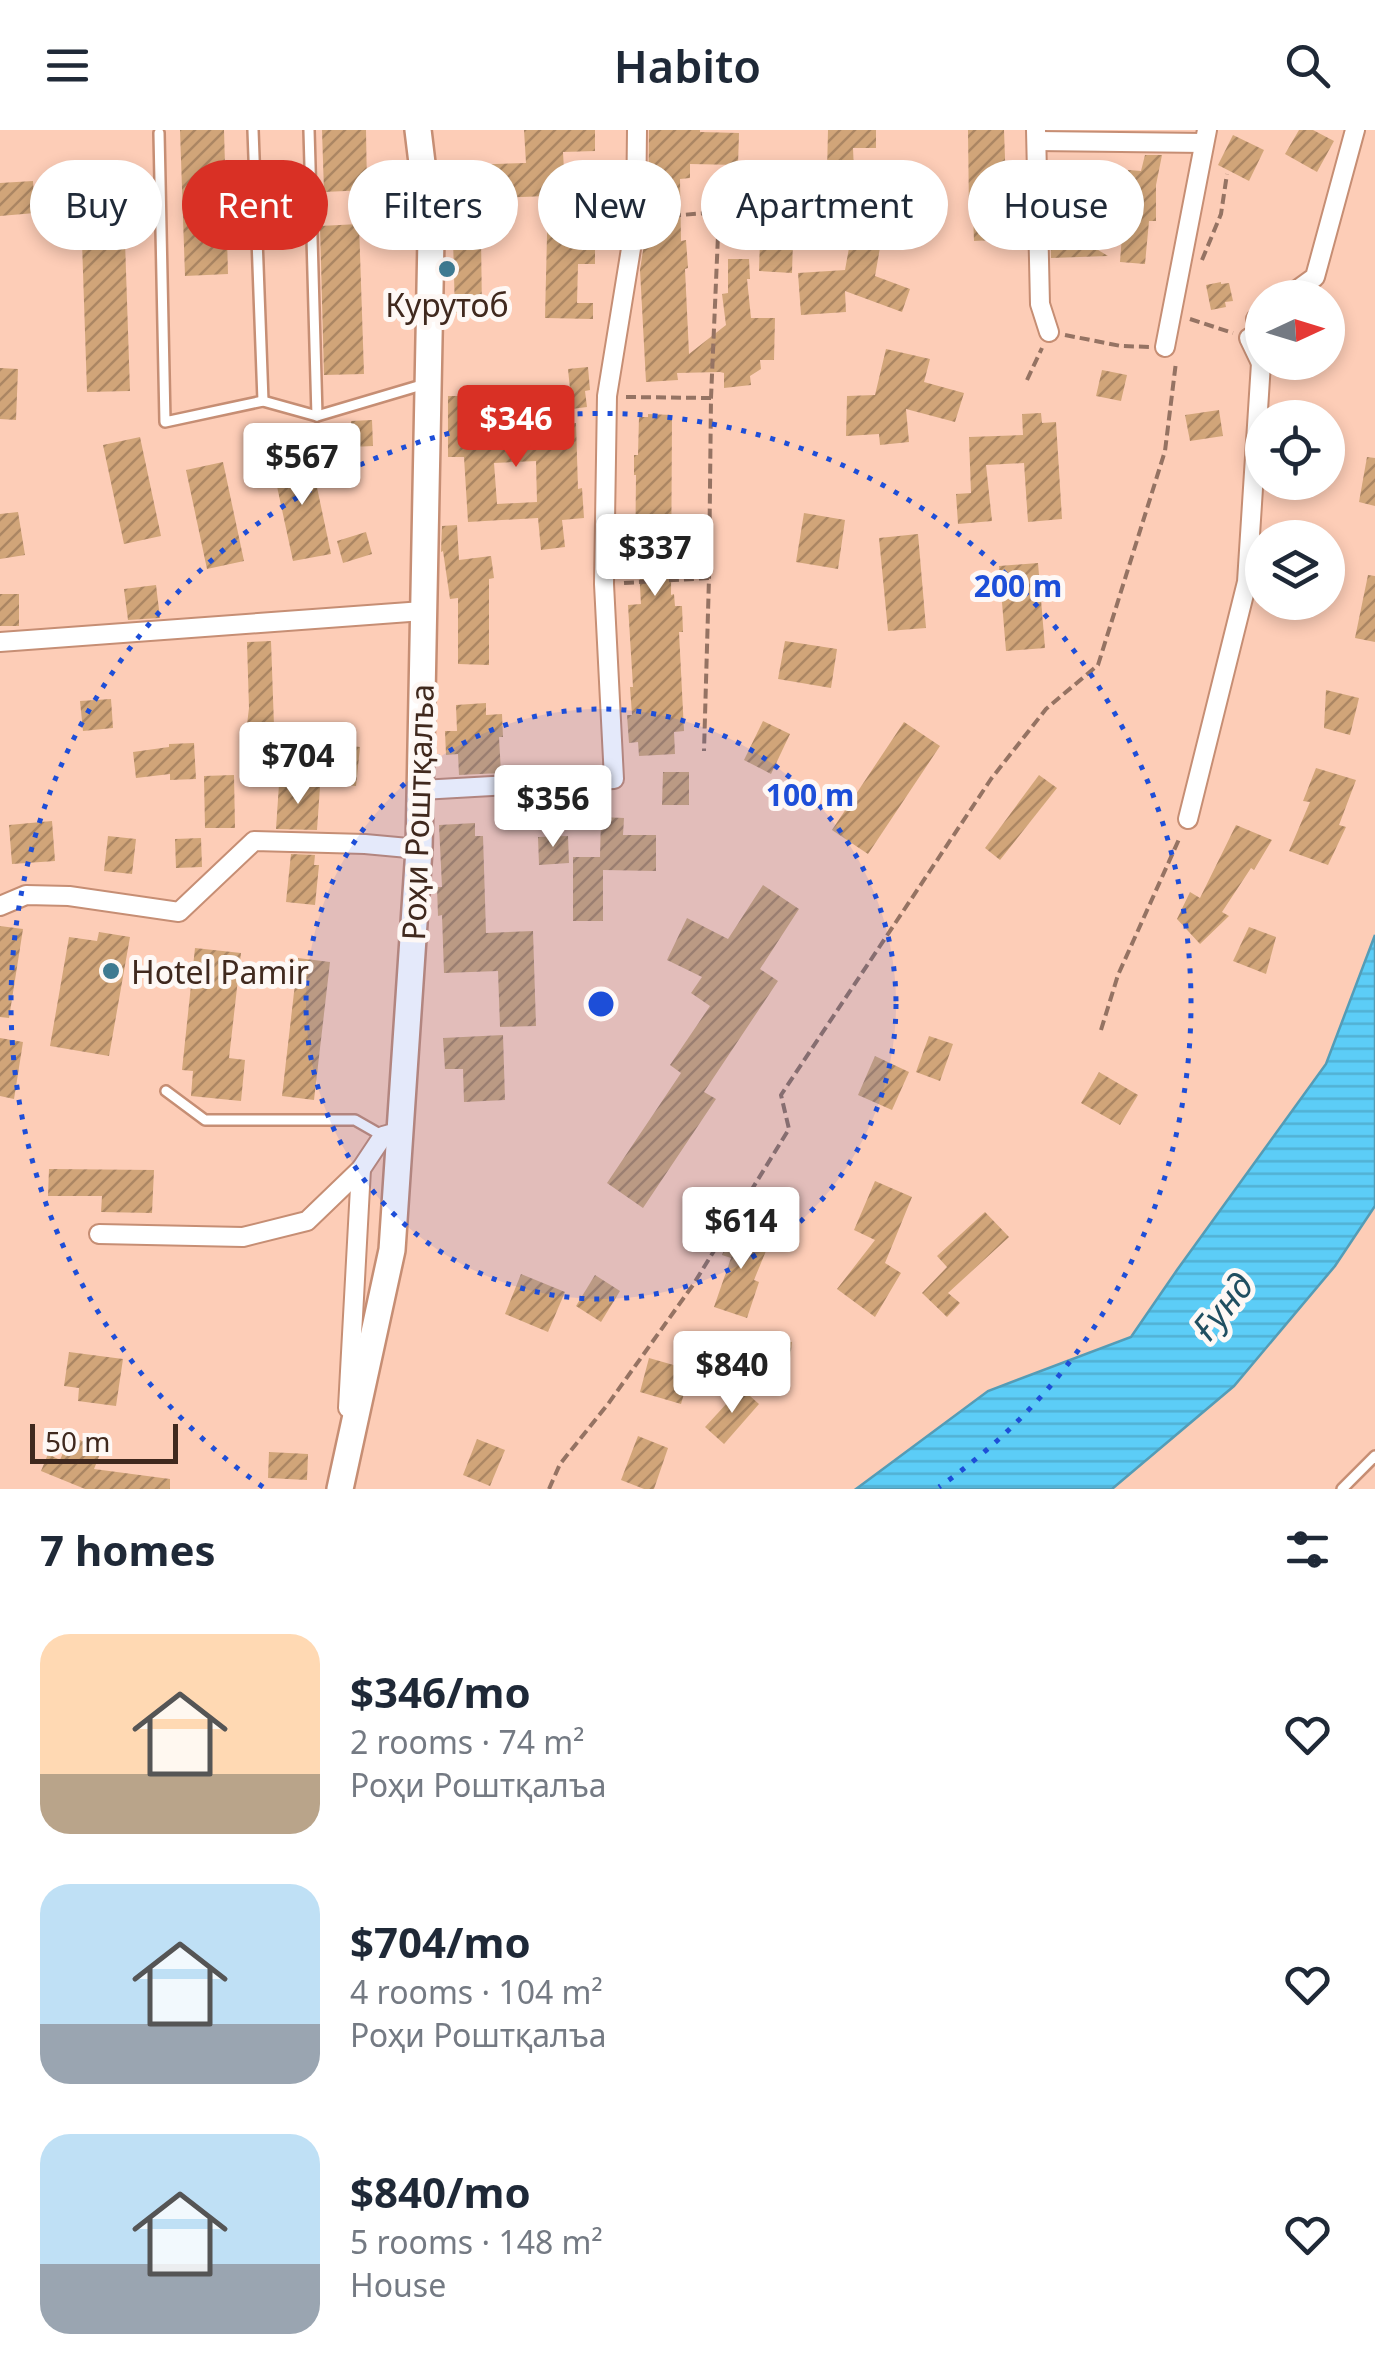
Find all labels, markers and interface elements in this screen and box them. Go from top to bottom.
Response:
text: Habito [614,35,761,96]
icon: menu [40,38,95,93]
icon: search [1280,38,1335,93]
chip: Buy [30,160,162,250]
chip: Rent [182,160,328,250]
chip: Filters [348,160,518,250]
chip: New [538,160,681,250]
chip: Apartment [701,160,948,250]
chip: House [968,160,1144,250]
marker: Курутоб [436,258,458,280]
north arrow [1245,280,1345,380]
map controls [1245,280,1345,620]
place label: Курутоб [385,283,509,326]
pin: $346 [457,385,575,470]
text: $346 [479,396,553,439]
button: locate [1245,400,1345,500]
pin: $567 [243,423,361,508]
text: $567 [265,434,339,477]
pin: $337 [596,514,714,599]
button: layers [1245,520,1345,620]
text: $337 [618,525,692,568]
text: 200 m [974,565,1062,606]
street label: Роҳи Роштқалъа [391,683,443,941]
pin: $704 [239,722,357,807]
text: $704 [261,733,335,776]
pin: $356 [494,765,612,850]
text: 100 m [766,774,854,815]
text: $356 [516,776,590,819]
place label: Hotel Pamir [131,950,309,993]
marker: Hotel Pamir [100,960,122,982]
centre of rings [583,986,619,1022]
pin: $614 [682,1187,800,1272]
text: $614 [704,1198,778,1241]
water label: Ғунд [1181,1263,1263,1349]
pin: $840 [673,1331,791,1416]
text: $840 [695,1342,769,1385]
scale bar [30,1419,178,1464]
text: 50 m [45,1422,111,1460]
text: 7 homes [40,1521,216,1578]
icon: filters [1280,1522,1335,1577]
text: $346/mo [350,1663,531,1720]
icon: home [120,1674,240,1794]
icon: heart [1280,1707,1335,1762]
text: 2 rooms · 74 m² [350,1720,584,1763]
text: Роҳи Роштқалъа [350,1763,607,1806]
text: $704/mo [350,1913,531,1970]
icon: home [120,1924,240,2044]
icon: heart [1280,1957,1335,2012]
text: 4 rooms · 104 m² [350,1970,603,2013]
text: Роҳи Роштқалъа [350,2013,607,2056]
text: $840/mo [350,2163,531,2220]
icon: home [120,2174,240,2294]
icon: heart [1280,2207,1335,2262]
text: 5 rooms · 148 m² [350,2220,603,2263]
text: House [350,2263,446,2306]

